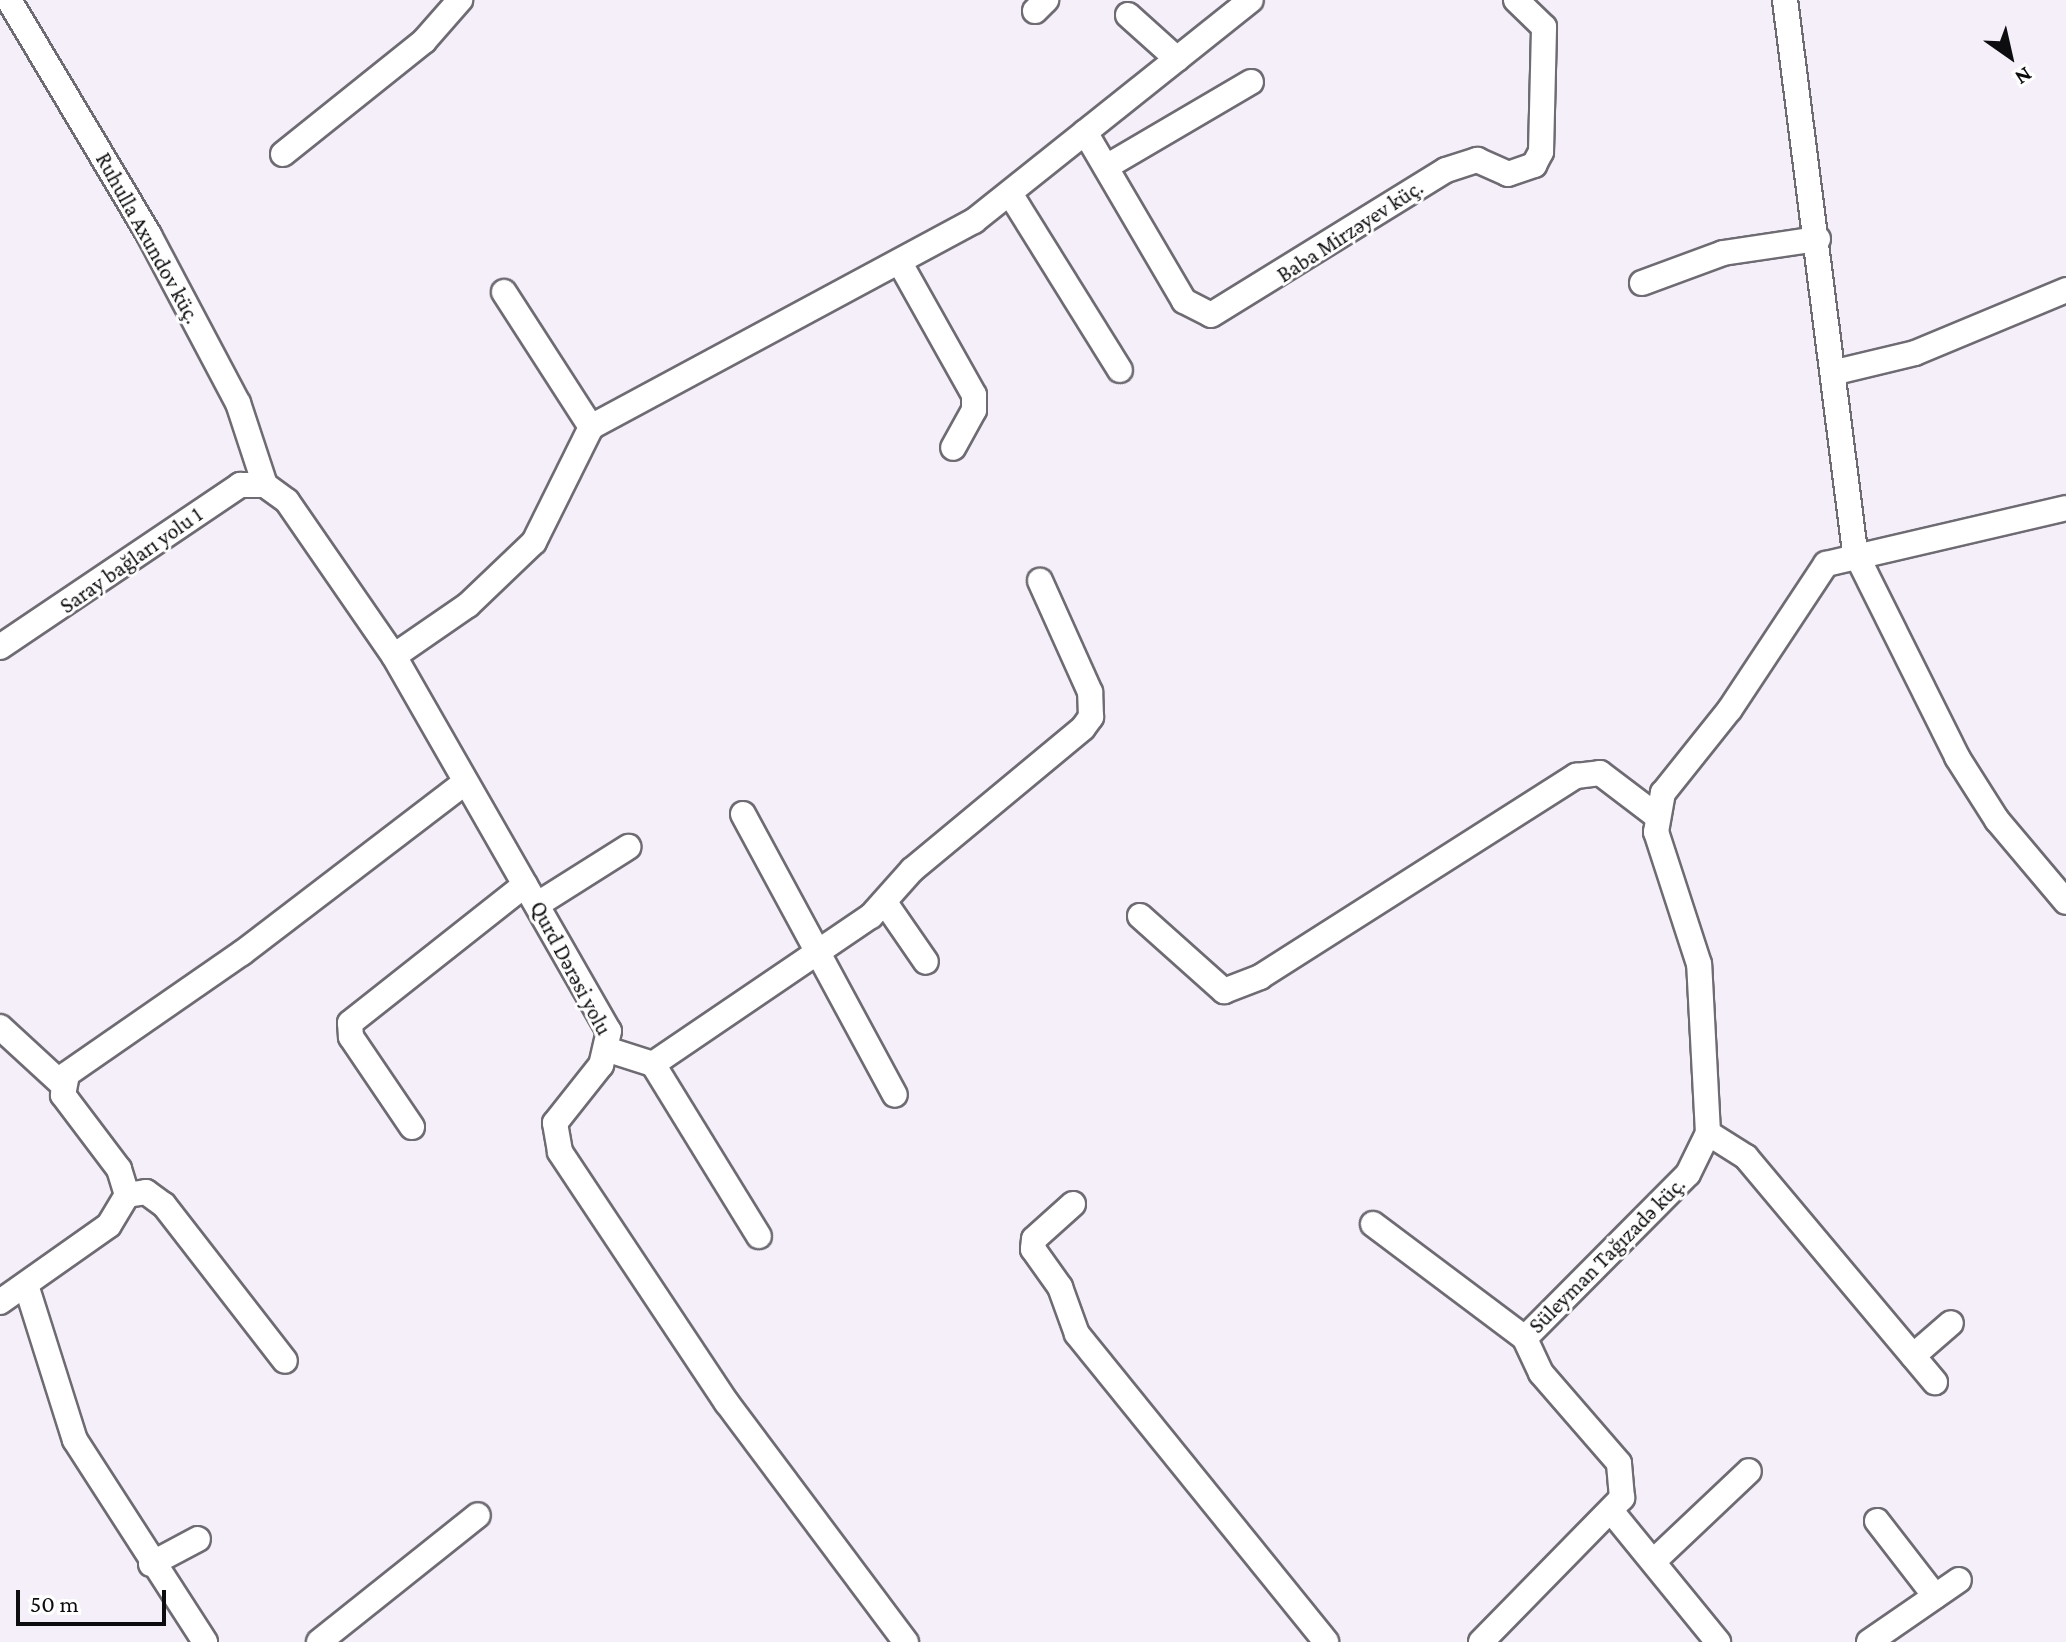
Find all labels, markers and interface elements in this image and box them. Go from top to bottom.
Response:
north arrow [1970,16,2050,96]
text: N [2010,62,2037,91]
street label: Ruhulla Axundov küç. [90,148,206,328]
street label: Baba Mirzəyev küç. [1272,174,1428,288]
street label: Saray bağları yolu 1 [55,501,207,619]
street label: Qurd Dərəsi yolu [525,897,617,1039]
street label: Süleyman Tağızadə küç. [1523,1171,1691,1339]
scale bar [20,1574,170,1624]
text: 50 m [30,1590,79,1617]

